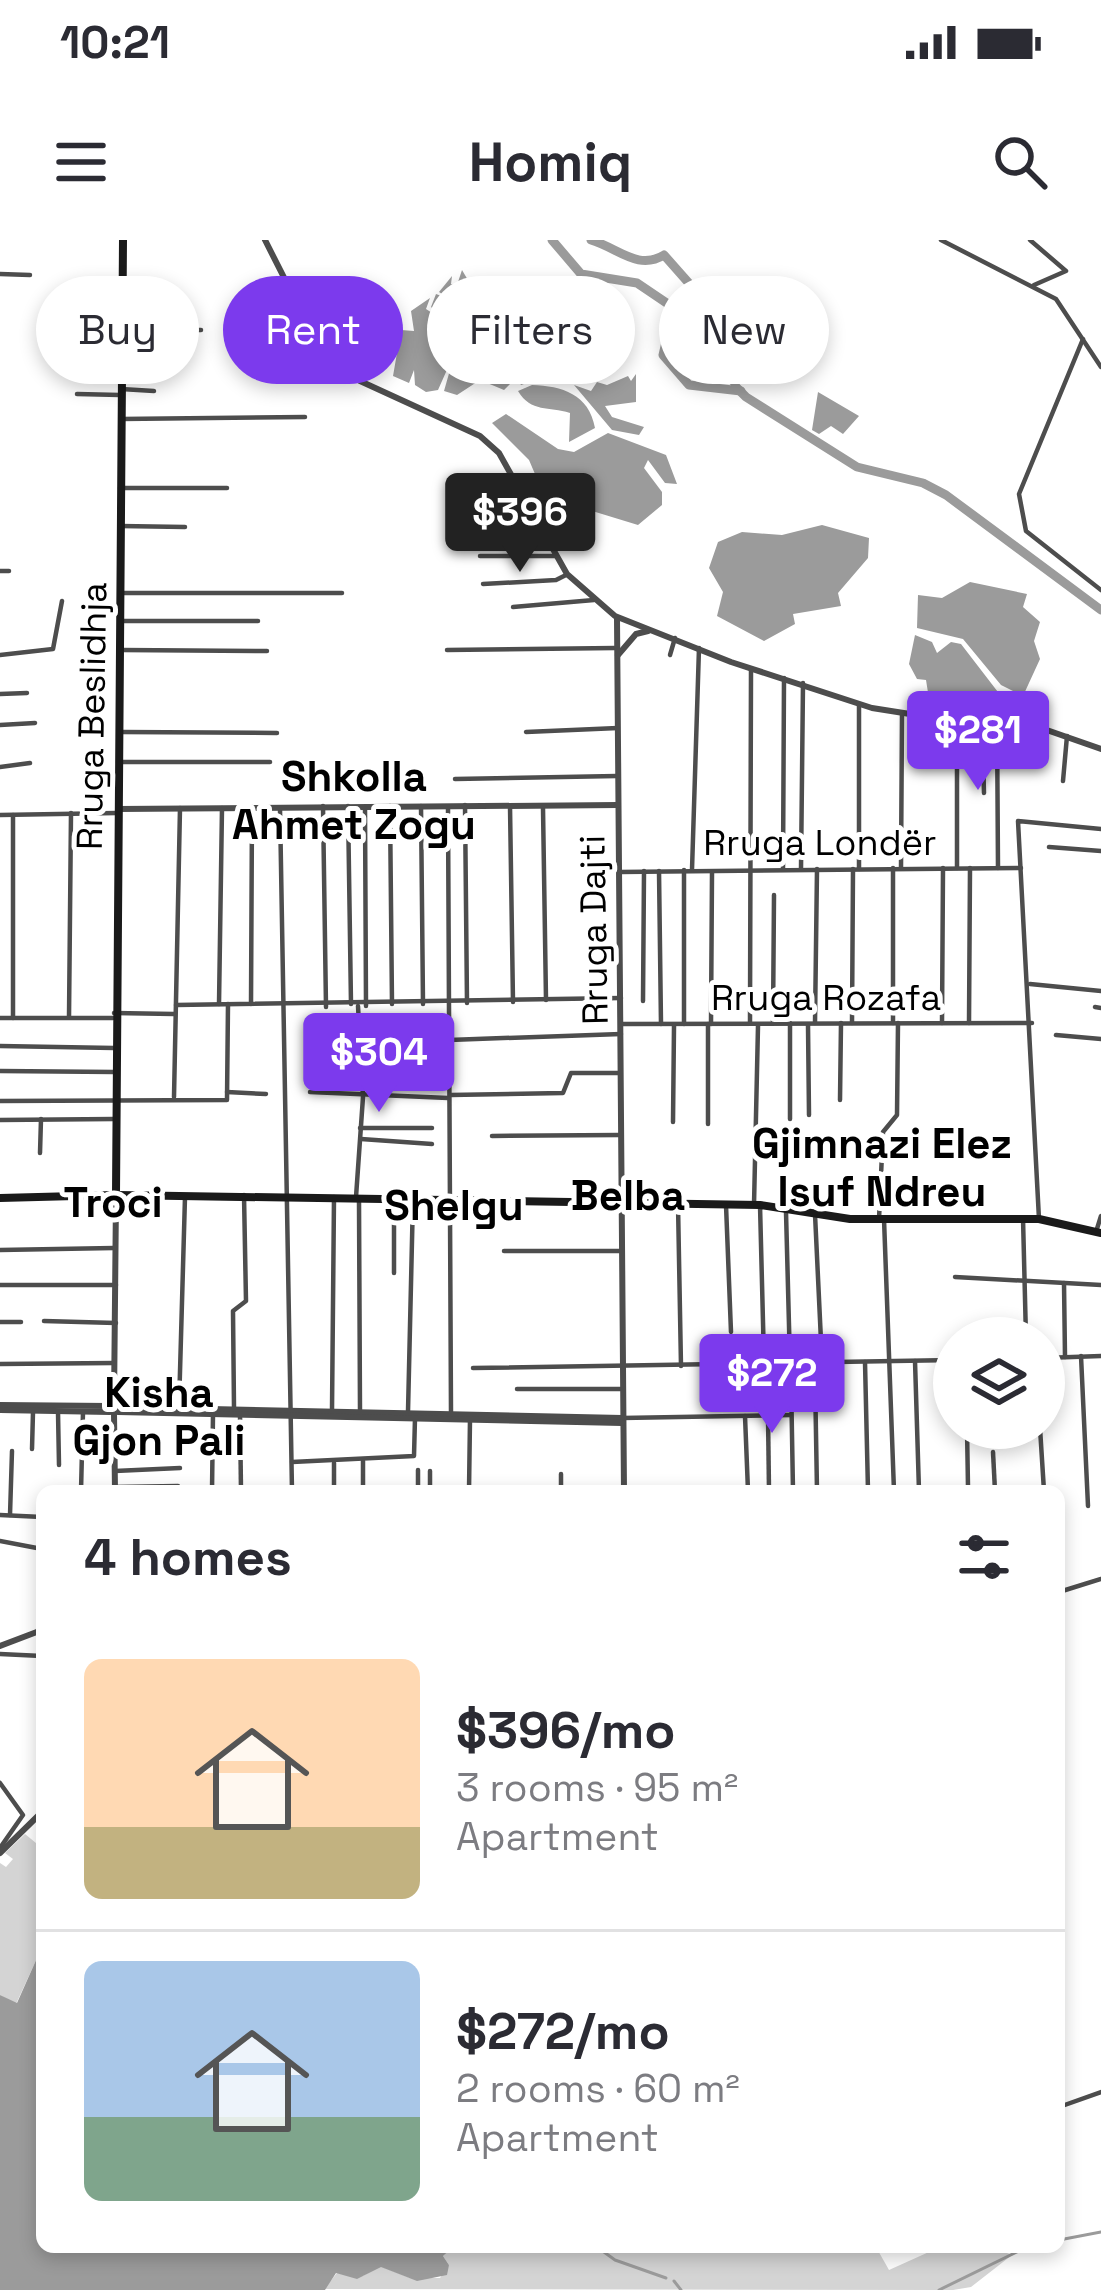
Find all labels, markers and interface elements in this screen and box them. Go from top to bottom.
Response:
text: 10:21 [60,14,170,71]
text: Homiq [469,128,632,197]
icon: menu [48,129,114,195]
icon: search [987,129,1053,195]
chip: Buy [36,276,199,384]
chip: Rent [223,276,403,384]
chip: Filters [427,276,635,384]
chip: New [659,276,829,384]
pin: $396 [449,473,591,575]
text: $396 [472,487,568,536]
street label: Rruga Beslidhja [67,582,117,850]
pin: $281 [907,691,1049,793]
text: $281 [934,705,1022,754]
district label: Shkolla Ahmet Zogu [232,750,476,851]
street label: Rruga Londër [703,820,937,866]
street label: Rruga Dajti [569,834,619,1025]
street label: Rruga Rozafa [711,975,941,1021]
pin: $304 [308,1013,450,1115]
text: $304 [330,1027,428,1076]
district label: Gjimnazi Elez Isuf Ndreu [752,1117,1012,1218]
district label: Belba [571,1169,685,1222]
district label: Troci [63,1176,163,1229]
district label: Shelgu [384,1179,524,1232]
map controls [933,1317,1065,1449]
button: layers [933,1317,1065,1449]
pin: $272 [701,1334,843,1436]
text: $272 [726,1348,818,1397]
district label: Kisha Gjon Pali [73,1366,245,1467]
icon: filters [951,1524,1017,1590]
text: 4 homes [84,1525,292,1590]
text: $396/mo [456,1698,676,1763]
icon: home [180,1707,324,1851]
text: 3 rooms · 95 m² [456,1763,738,1812]
text: Apartment [456,1812,659,1861]
text: $272/mo [456,1999,670,2064]
icon: home [180,2009,324,2153]
text: 2 rooms · 60 m² [456,2064,740,2113]
text: Apartment [456,2113,659,2162]

